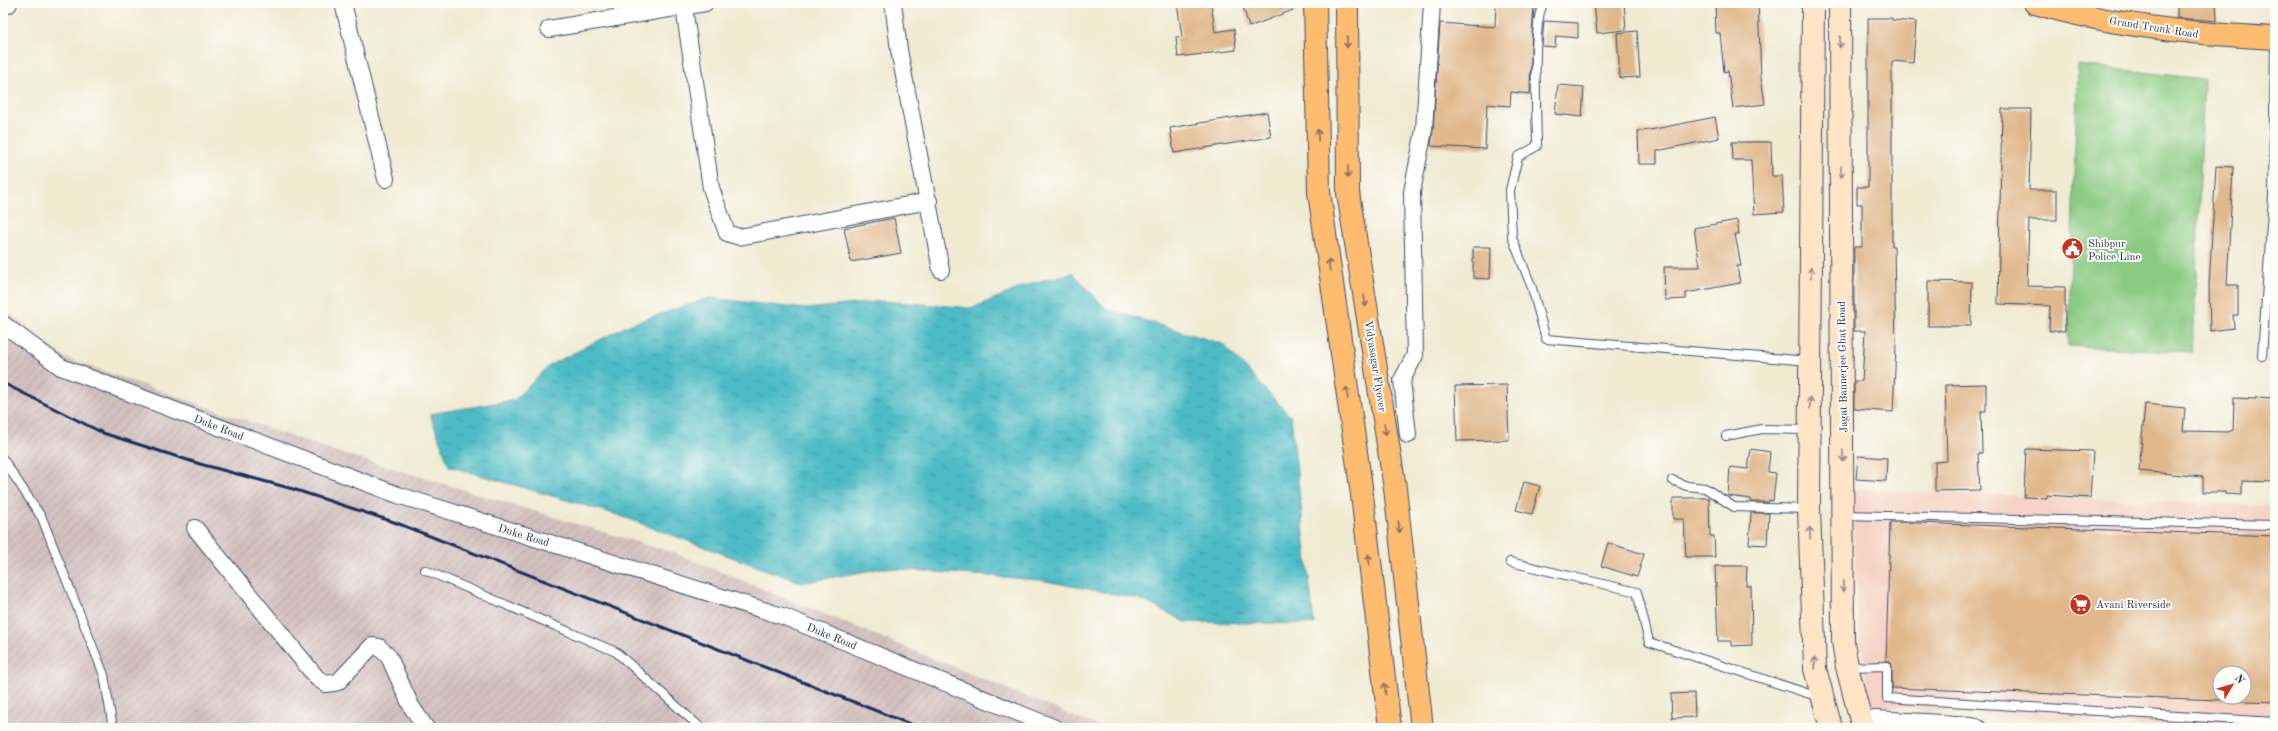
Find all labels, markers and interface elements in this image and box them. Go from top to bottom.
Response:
street label: Grand Trunk Road [2108,16,2199,41]
one-way arrow [1343,35,1351,48]
one-way arrow [1836,35,1844,48]
one-way arrow [1314,129,1322,142]
one-way arrow [1344,165,1352,178]
one-way arrow [1837,165,1845,178]
public building icon: Shibpur Police Line [2060,236,2086,262]
place label: Shibpur Police Line [2088,239,2141,263]
one-way arrow [1325,259,1333,272]
one-way arrow [1807,267,1815,280]
one-way arrow [1361,294,1369,307]
street label: Jagat Bannerjee Ghat Road [1837,301,1850,433]
street label: Vidyasagar Flyover [1362,320,1387,413]
one-way arrow [1343,387,1351,400]
one-way arrow [1806,397,1814,410]
street label: Duke Road [192,414,245,443]
one-way arrow [1382,422,1390,435]
one-way arrow [1839,449,1847,462]
one-way arrow [1395,520,1403,533]
street label: Duke Road [497,523,551,549]
one-way arrow [1806,527,1813,540]
one-way arrow [1366,554,1373,567]
one-way arrow [1839,579,1847,592]
supermarket icon: Avani Riverside [2068,591,2094,617]
place label: Avani Riverside [2096,600,2171,611]
street label: Duke Road [805,622,858,652]
one-way arrow [1812,657,1819,670]
north arrow [2212,665,2252,705]
text: N [2232,673,2246,687]
one-way arrow [1381,683,1389,696]

